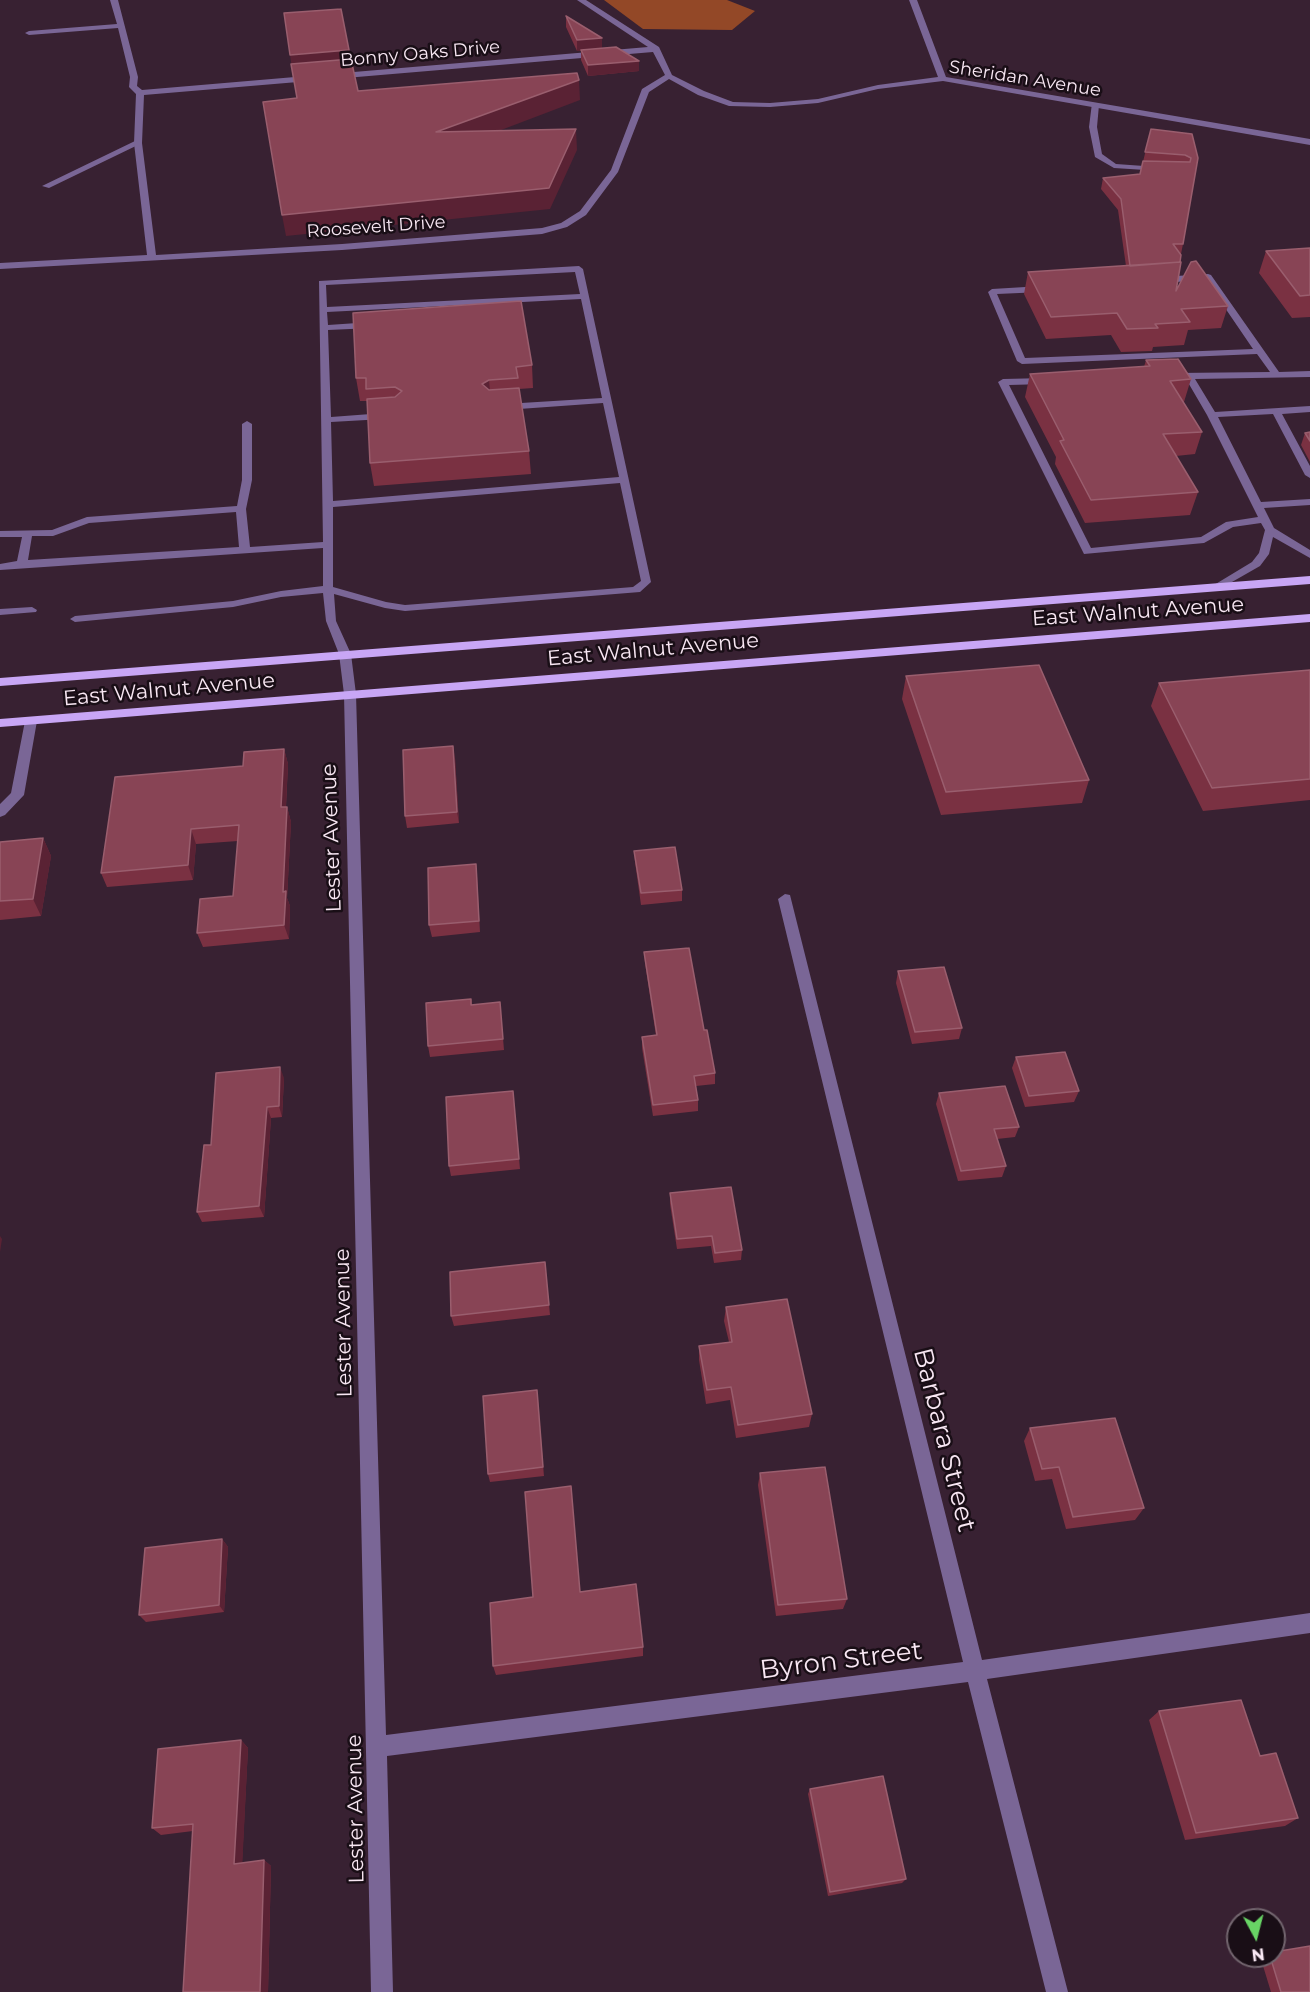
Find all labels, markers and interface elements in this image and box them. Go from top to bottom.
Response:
street label: Bonny Oaks Drive [339,36,501,72]
street label: Sheridan Avenue [947,56,1103,102]
street label: Roosevelt Drive [306,211,446,243]
street label: East Walnut Avenue [1031,592,1245,632]
street label: East Walnut Avenue [546,628,760,672]
street label: East Walnut Avenue [62,668,276,712]
street label: Lester Avenue [317,763,347,913]
street label: Lester Avenue [330,1248,358,1398]
street label: Barbara Street [906,1345,982,1535]
street label: Byron Street [758,1636,924,1686]
street label: Lester Avenue [342,1734,370,1884]
north arrow [1226,1908,1286,1968]
text: N [1250,1944,1266,1965]

